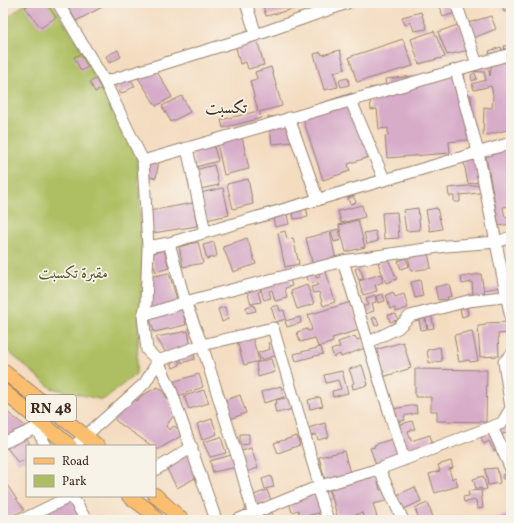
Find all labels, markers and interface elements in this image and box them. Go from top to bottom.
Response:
district label: تكسبت [205,97,248,120]
park label: مقبرة تكسبت [38,263,108,285]
road number: RN 48 [26,395,76,421]
legend [26,445,156,497]
text: Road [62,454,89,470]
text: Park [62,474,87,490]

